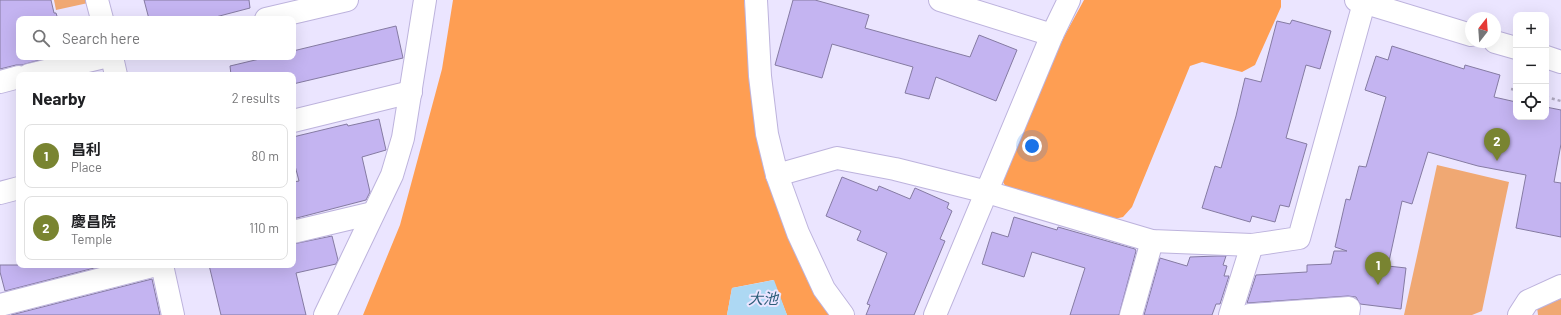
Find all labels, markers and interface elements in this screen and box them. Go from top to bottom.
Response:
north arrow [1465,12,1501,48]
map controls [1513,12,1549,120]
button: + [1513,12,1549,48]
search box [16,16,296,60]
icon: search [30,27,52,49]
text: Search here [62,29,140,47]
button: − [1513,48,1549,84]
button: locate [1513,84,1549,120]
text: Nearby [32,88,86,108]
text: 2 results [232,90,280,106]
pin: 2 [1484,128,1510,161]
your location [1022,136,1042,156]
text: 昌利 [71,140,101,158]
text: 1 [44,148,48,164]
text: 80 m [252,148,279,164]
text: Place [71,159,102,175]
text: 慶昌院 [71,212,116,230]
text: 2 [42,220,50,236]
text: 110 m [249,220,279,236]
text: Temple [71,231,112,247]
pin: 1 [1365,252,1391,285]
water label: 大池 [748,289,780,307]

